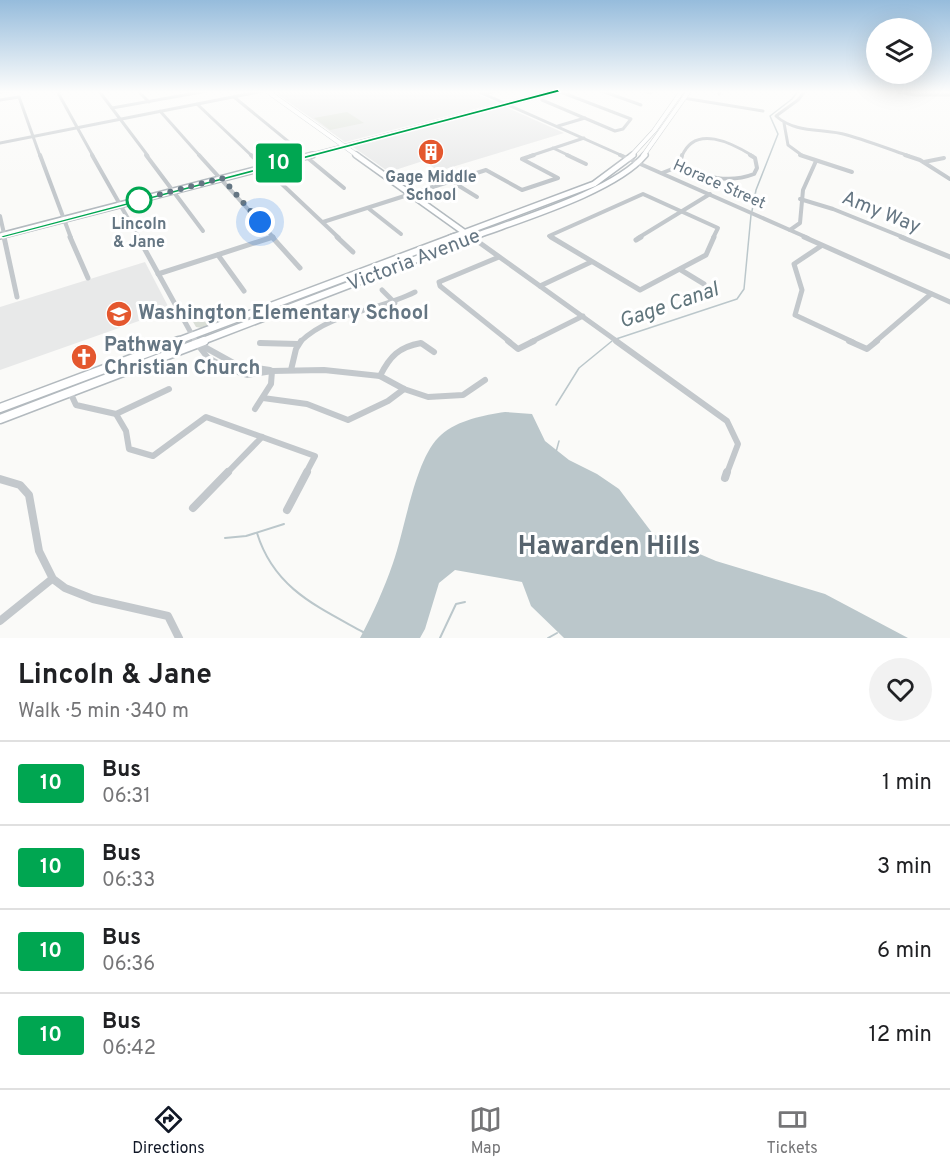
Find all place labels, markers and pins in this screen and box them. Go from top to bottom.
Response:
building icon: Gage Middle School [416,137,446,167]
place label: Gage Middle School [385,168,477,206]
marker: Lincoln & Jane [126,187,152,213]
place label: Lincoln & Jane [112,215,166,253]
school or university icon: Washington Elementary School [104,299,134,329]
place label: Washington Elementary School [138,301,429,327]
place label: Pathway Christian Church [104,333,260,382]
church icon: Pathway Christian Church [69,342,99,372]

